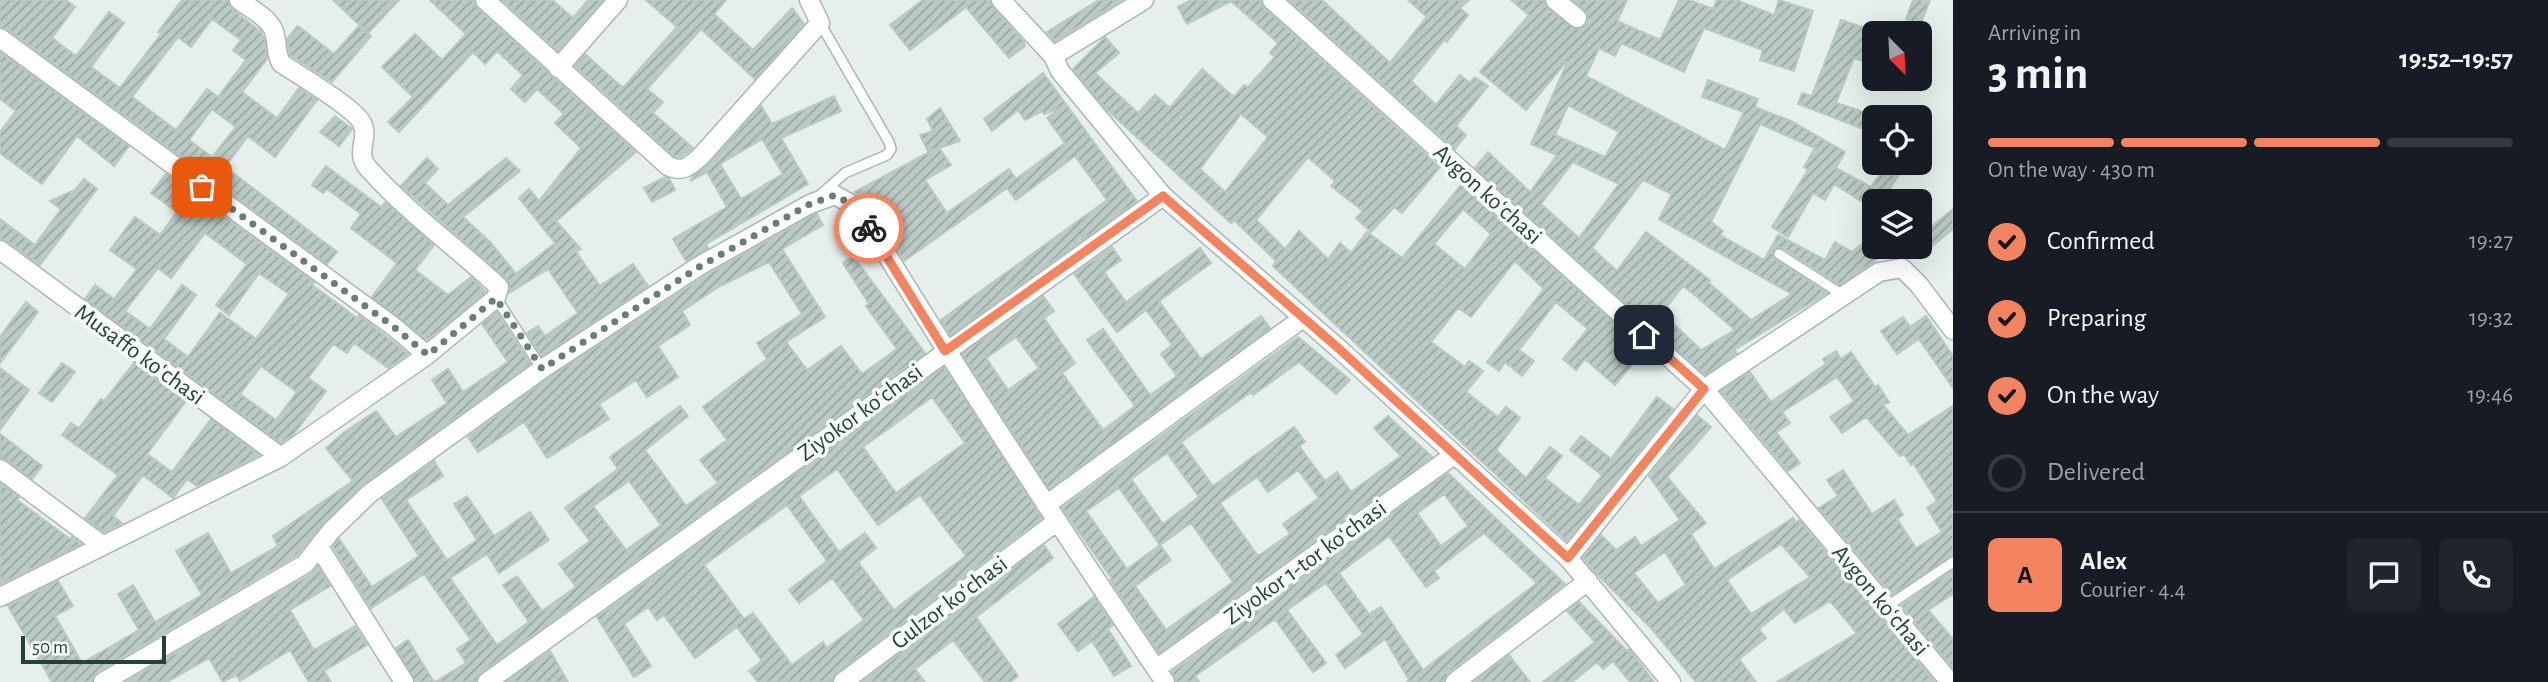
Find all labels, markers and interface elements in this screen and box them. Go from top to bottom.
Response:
north arrow [1862,21,1932,91]
map controls [1862,21,1932,259]
text: Arriving in [1988,22,2081,45]
text: 19:52–19:57 [2399,46,2513,72]
text: 3 min [1988,51,2088,97]
button: locate [1862,105,1932,175]
street label: Avgon koʻchasi [1429,140,1546,249]
pin [172,157,232,217]
text: On the way · 430 m [1988,159,2155,182]
icon: bag [183,168,221,206]
button: layers [1862,189,1932,259]
courier [834,193,904,263]
icon: bike [850,209,888,247]
icon: check [1988,223,2026,261]
text: Confirmed [2047,228,2155,254]
text: 19:27 [2469,230,2513,253]
street label: Musaffo koʻchasi [70,300,209,410]
icon: check [1988,300,2026,338]
pin [1614,305,1674,365]
text: Preparing [2047,305,2146,331]
text: 19:32 [2469,307,2513,330]
icon: home [1625,316,1663,354]
street label: Ziyokor koʻchasi [794,360,927,466]
icon: check [1988,377,2026,415]
text: On the way [2047,382,2159,408]
text: 19:46 [2467,384,2513,407]
text: Delivered [2047,459,2145,485]
street label: Ziyokor 1-tor koʻchasi [1220,496,1391,630]
button: chat [2347,538,2421,612]
button: phone [2439,538,2513,612]
street label: Avgon koʻchasi [1827,541,1933,661]
text: Alex [2080,548,2127,574]
street label: Gulzor koʻchasi [887,551,1012,654]
text: A [2017,562,2033,588]
text: Courier · 4.4 [2080,579,2186,602]
scale bar [21,633,166,665]
text: 50 m [32,638,68,657]

